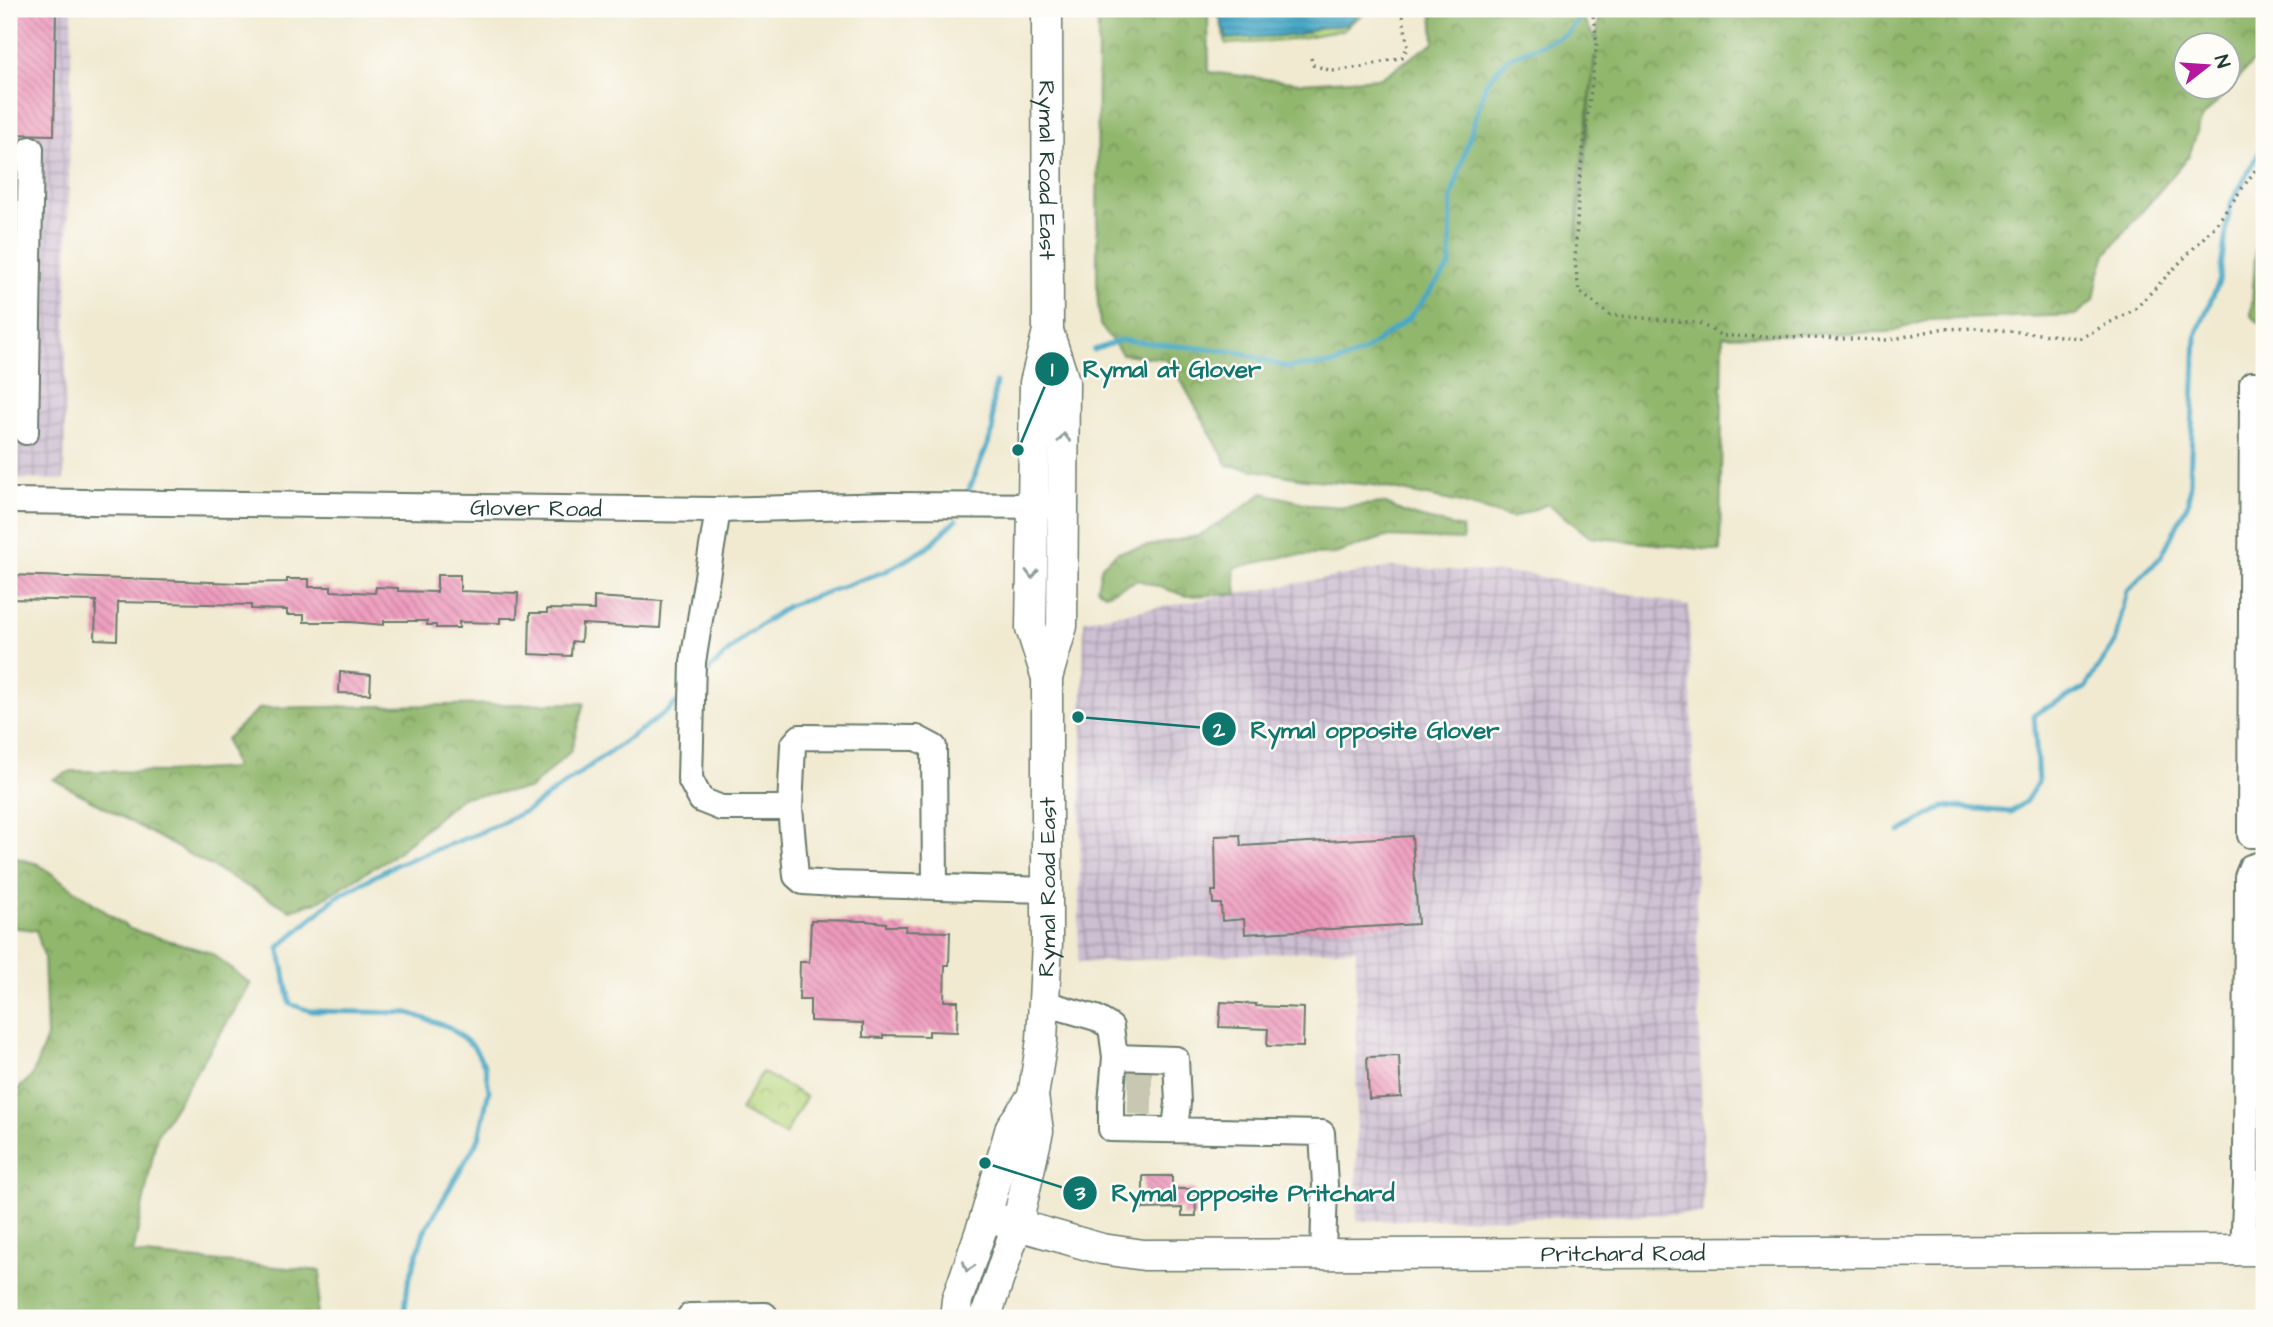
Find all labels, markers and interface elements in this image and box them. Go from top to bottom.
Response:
north arrow [2172,32,2242,102]
text: N [2207,52,2236,71]
street label: Rymal Road East [1029,80,1063,261]
callout: Rymal at Glover [1034,346,1276,391]
text: Rymal at Glover [1083,353,1262,389]
text: 1 [1051,355,1054,384]
one-way arrow [1056,432,1072,442]
street label: Glover Road [470,492,602,526]
one-way arrow [1024,570,1040,580]
callout: Rymal opposite Glover [1202,707,1514,752]
text: Rymal opposite Glover [1251,714,1500,750]
text: 2 [1212,716,1226,745]
street label: Rymal Road East [1030,796,1065,978]
callout: Rymal opposite Pritchard [1063,1170,1408,1215]
text: Rymal opposite Pritchard [1112,1177,1395,1213]
text: 3 [1074,1179,1086,1208]
street label: Pritchard Road [1541,1237,1705,1270]
one-way arrow [962,1260,976,1272]

